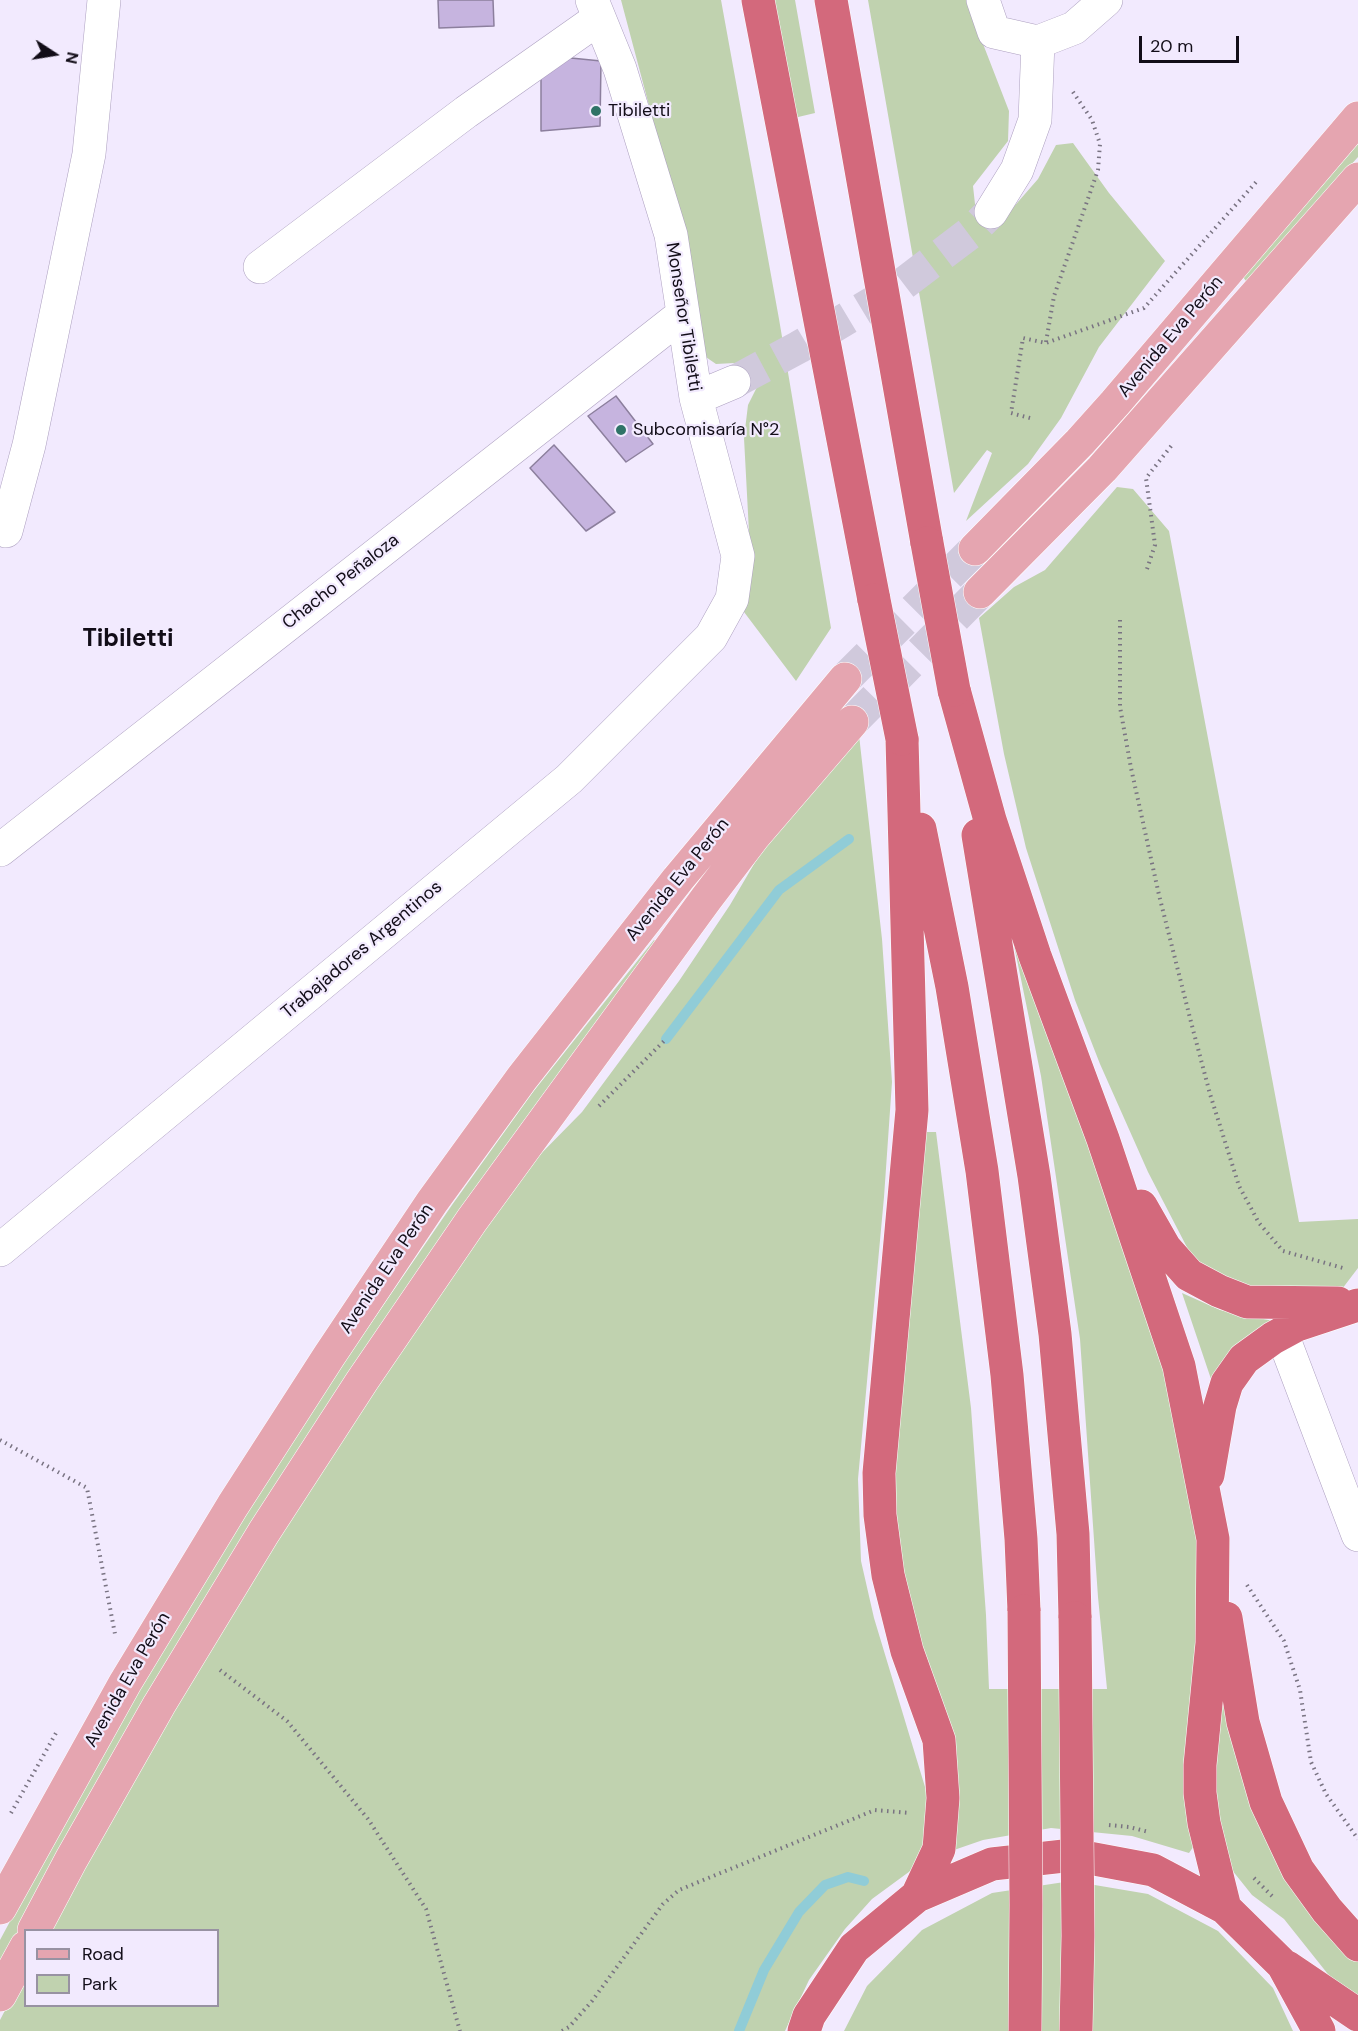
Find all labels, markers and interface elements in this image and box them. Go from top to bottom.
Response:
north arrow [24,24,84,84]
scale bar [1142,24,1242,62]
text: 20 m [1150,34,1193,58]
text: N [61,50,84,66]
place label: Tibiletti [608,100,670,122]
marker: Tibiletti [589,104,603,118]
street label: Monseñor Tibiletti [661,241,705,393]
street label: Avenida Eva Perón [1114,272,1228,402]
place label: Subcomisaría N°2 [633,419,779,441]
marker: Subcomisaría N°2 [614,423,628,437]
street label: Chacho Peñaloza [278,530,404,634]
district label: Tibiletti [82,626,174,654]
street label: Avenida Eva Perón [622,814,734,946]
street label: Trabajadores Argentinos [277,876,447,1024]
street label: Avenida Eva Perón [336,1200,438,1338]
street label: Avenida Eva Perón [81,1609,175,1751]
legend [24,1929,219,2007]
text: Road [82,1942,124,1966]
text: Park [82,1972,118,1996]

